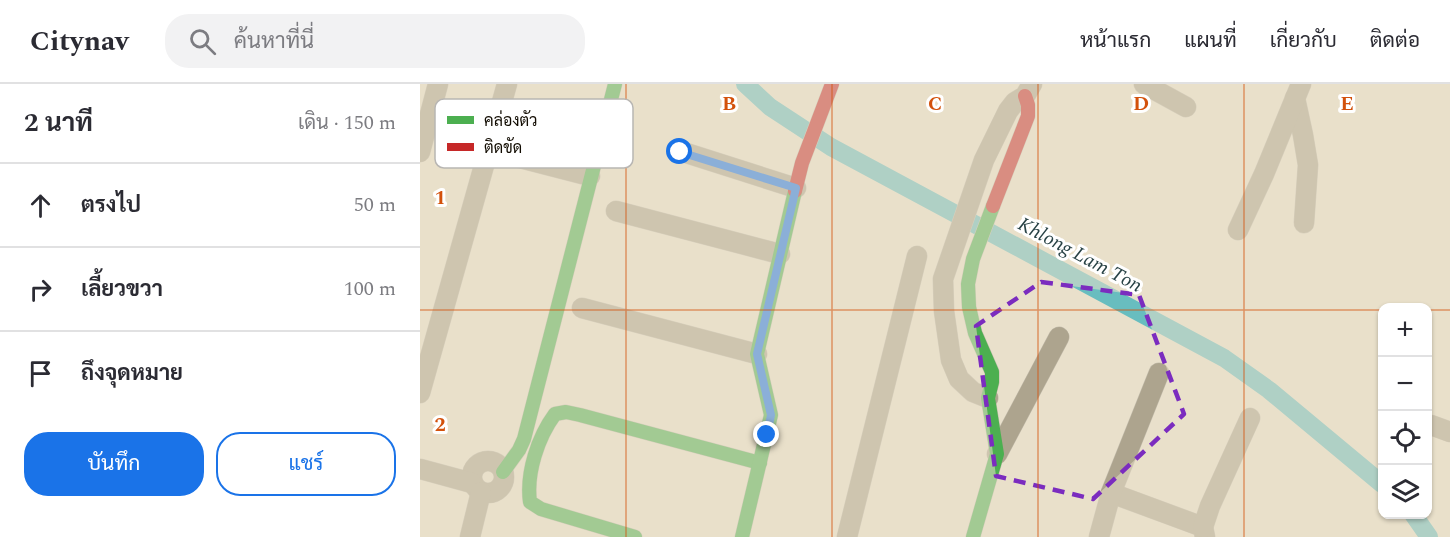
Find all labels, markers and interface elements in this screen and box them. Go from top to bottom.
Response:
search box [165,14,585,68]
text: Citynav [30,20,129,63]
icon: search [186,25,219,58]
text: ค้นหาที่นี่ [234,25,314,58]
text: หน้าแรก [1080,25,1151,57]
text: แผนที่ [1184,25,1237,57]
text: เกี่ยวกับ [1270,25,1337,57]
text: ติดต่อ [1370,25,1420,57]
text: B [722,89,736,119]
text: C [928,89,942,119]
text: D [1133,89,1149,119]
text: E [1340,89,1354,119]
legend [435,99,633,168]
text: 2 นาที [24,103,93,143]
text: เดิน · 150 m [298,108,396,138]
text: คล่องตัว [484,109,538,133]
text: ติดขัด [484,136,522,160]
route start [666,138,692,164]
text: 1 [434,183,446,213]
icon: ahead [24,189,57,222]
text: ตรงไป [81,189,141,222]
text: 50 m [354,190,396,220]
water label: Khlong Lam Ton [1012,210,1148,301]
icon: right [24,273,57,306]
text: เลี้ยวขวา [81,273,163,306]
text: 100 m [344,274,396,304]
map controls [1378,303,1432,519]
button: + [1378,303,1432,357]
icon: arrive [24,357,57,390]
text: ถึงจุดหมาย [81,357,183,390]
button: − [1378,357,1432,411]
text: 2 [434,410,446,440]
button: locate [1378,411,1432,465]
route end [753,421,779,447]
button: บันทึก [24,432,204,496]
button: แชร์ [216,432,396,496]
button: layers [1378,465,1432,519]

